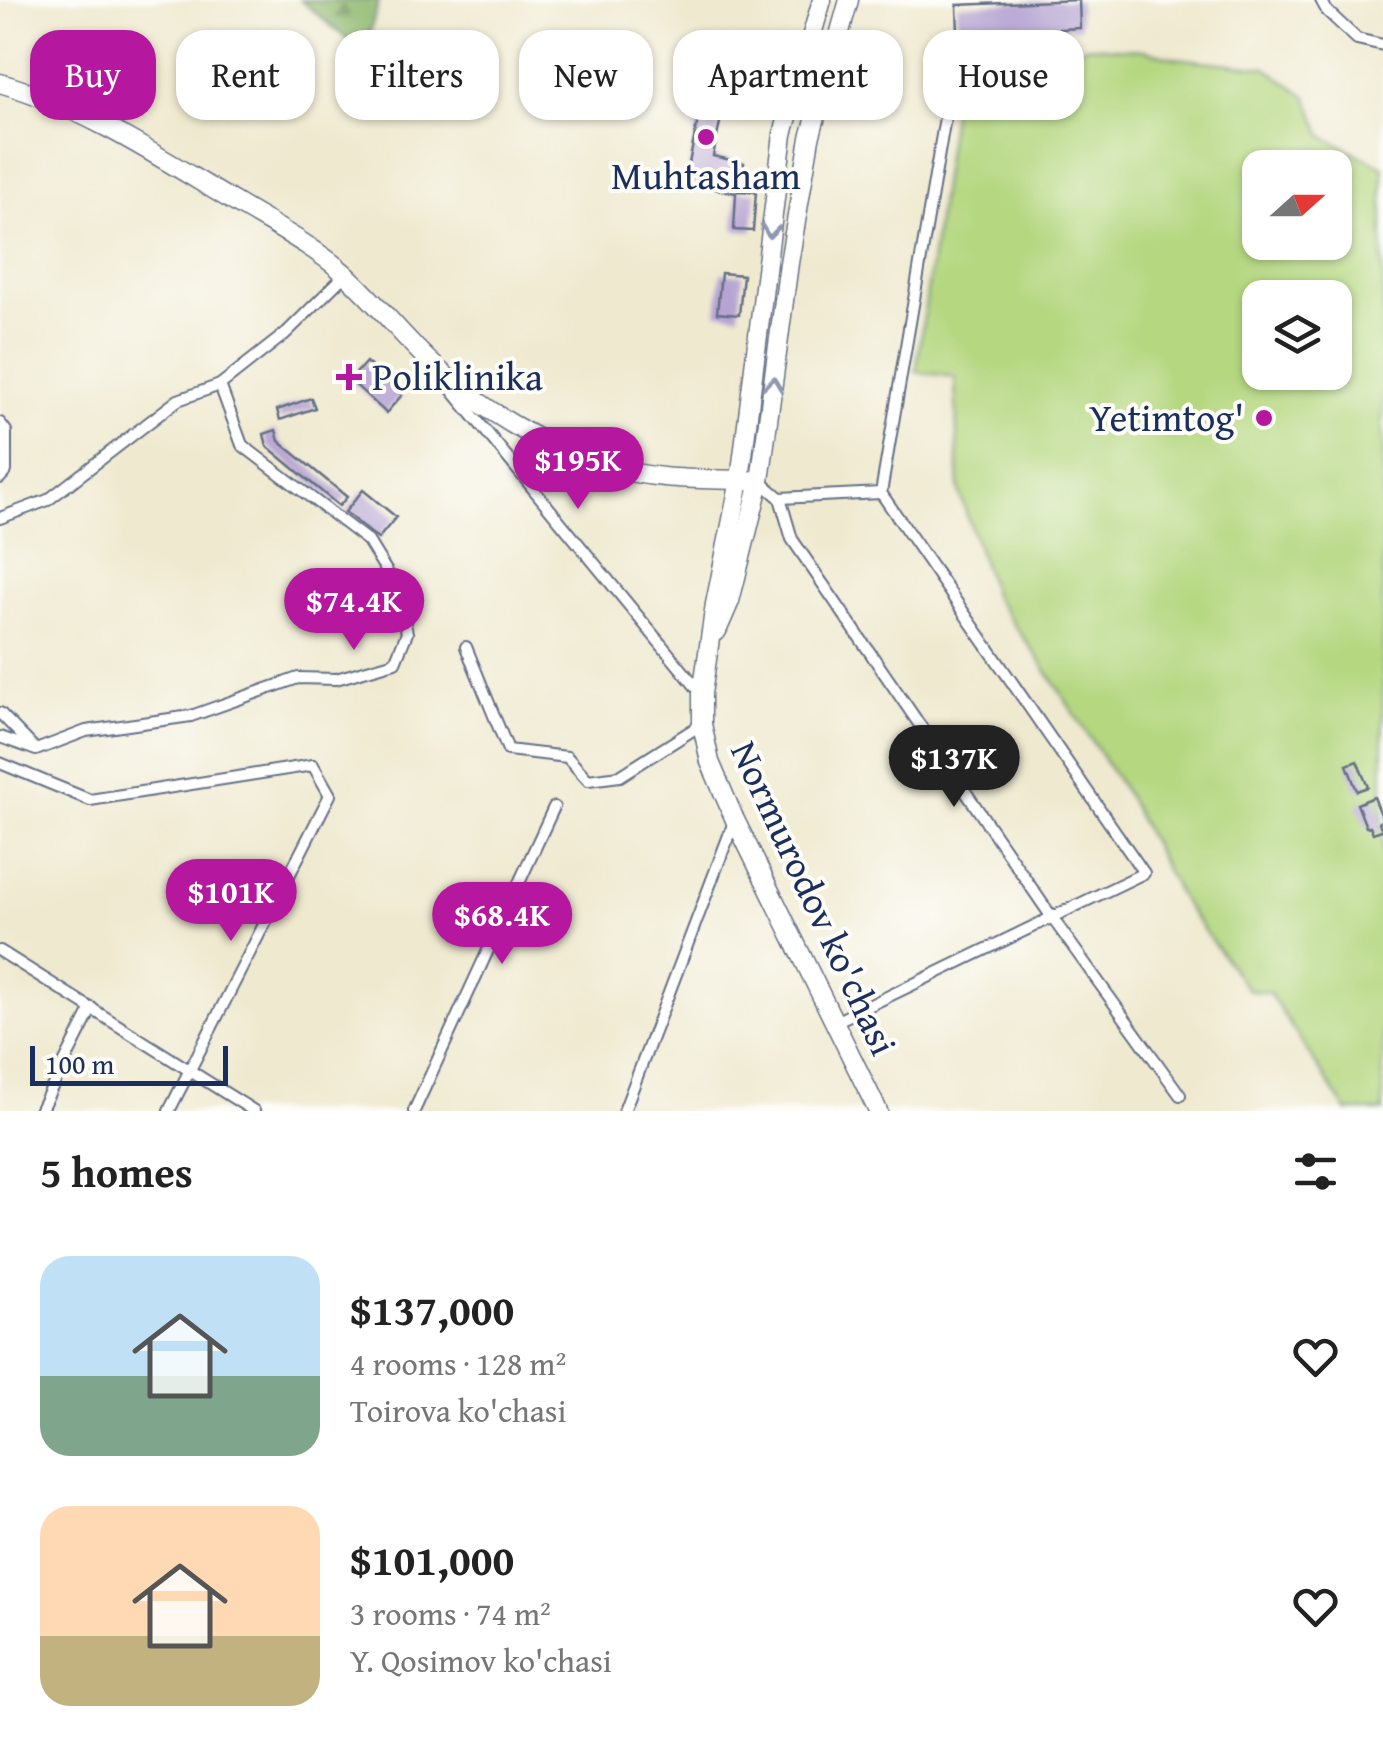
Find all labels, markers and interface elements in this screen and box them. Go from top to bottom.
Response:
chip: Buy [30,30,156,120]
chip: Rent [176,30,315,120]
chip: Filters [335,30,499,120]
chip: New [519,30,653,120]
chip: Apartment [673,30,903,120]
chip: House [923,30,1084,120]
marker: Muhtasham [695,126,717,148]
place label: Muhtasham [611,147,801,203]
north arrow [1242,150,1352,260]
map controls [1242,150,1352,390]
one-way arrow [761,223,782,239]
button: layers [1242,280,1352,390]
place label: Poliklinika [372,348,543,404]
marker: Poliklinika [336,364,362,390]
one-way arrow [762,376,783,392]
place label: Yetimtog' [1089,389,1244,445]
marker: Yetimtog' [1253,407,1275,429]
pin: $195K [508,427,648,512]
text: $195K [535,436,621,483]
pin: $74.4K [273,568,435,653]
text: $74.4K [306,577,402,624]
pin: $137K [884,725,1024,810]
street label: Normurodov ko'chasi [717,731,912,1064]
text: $137K [911,734,997,781]
pin: $101K [161,859,301,944]
text: $101K [188,868,274,915]
pin: $68.4K [421,882,583,967]
text: $68.4K [454,891,550,938]
scale bar [30,1041,228,1086]
text: 100 m [45,1043,114,1084]
text: 5 homes [40,1141,193,1202]
icon: filters [1288,1144,1343,1199]
text: $137,000 [350,1279,514,1340]
icon: home [120,1296,240,1416]
icon: heart [1288,1329,1343,1384]
text: 4 rooms · 128 m² [350,1340,566,1387]
text: Toirova ko'chasi [350,1387,567,1434]
text: $101,000 [350,1529,514,1590]
icon: home [120,1546,240,1666]
icon: heart [1288,1579,1343,1634]
text: 3 rooms · 74 m² [350,1590,551,1637]
text: Y. Qosimov ko'chasi [350,1637,612,1684]

